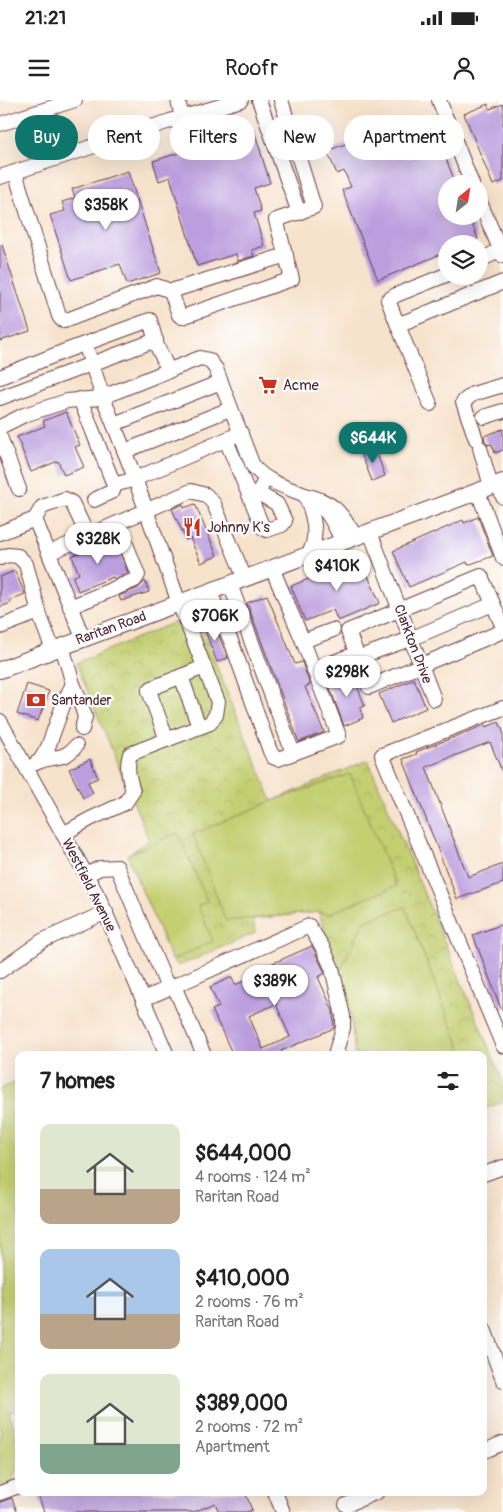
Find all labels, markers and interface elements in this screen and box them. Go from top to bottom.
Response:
text: 21:21 [25,6,66,30]
icon: menu [25,54,53,82]
text: Roofr [225,54,278,82]
icon: person [450,54,478,82]
chip: Buy [15,115,78,160]
chip: Rent [88,115,160,160]
chip: Filters [170,115,255,160]
chip: New [265,115,334,160]
chip: Apartment [344,115,464,160]
north arrow [438,175,488,225]
map controls [438,175,488,285]
pin: $358K [71,188,141,231]
text: $358K [84,195,128,215]
button: layers [438,235,488,285]
supermarket icon: Acme [257,374,279,396]
place label: Acme [283,377,319,394]
pin: $644K [338,422,408,464]
text: $644K [350,428,396,448]
restaurant icon: Johnny K's [181,516,203,538]
place label: Johnny K's [207,519,271,536]
pin: $328K [63,522,133,565]
text: $328K [76,529,120,549]
pin: $410K [302,550,372,592]
text: $410K [315,556,359,576]
pin: $706K [180,600,250,642]
street label: Clarkton Drive [390,602,436,686]
text: $706K [191,606,239,626]
street label: Raritan Road [73,607,149,649]
pin: $298K [312,656,382,698]
text: $298K [325,662,369,682]
bank icon: Santander [25,689,47,711]
place label: Santander [51,692,112,709]
street label: Westfield Avenue [58,836,120,934]
pin: $389K [240,964,310,1007]
text: $389K [253,971,297,991]
icon: filters [434,1067,462,1095]
text: 7 homes [40,1068,115,1095]
text: $644,000 [195,1140,291,1167]
icon: home [80,1144,140,1204]
text: 4 rooms · 124 m² [195,1167,311,1187]
text: Raritan Road [195,1187,279,1207]
text: $410,000 [195,1265,289,1292]
icon: home [80,1269,140,1329]
text: 2 rooms · 76 m² [195,1292,304,1312]
text: Raritan Road [195,1312,279,1332]
text: $389,000 [195,1390,288,1417]
icon: home [80,1394,140,1454]
text: 2 rooms · 72 m² [195,1417,303,1437]
text: Apartment [195,1437,270,1457]

